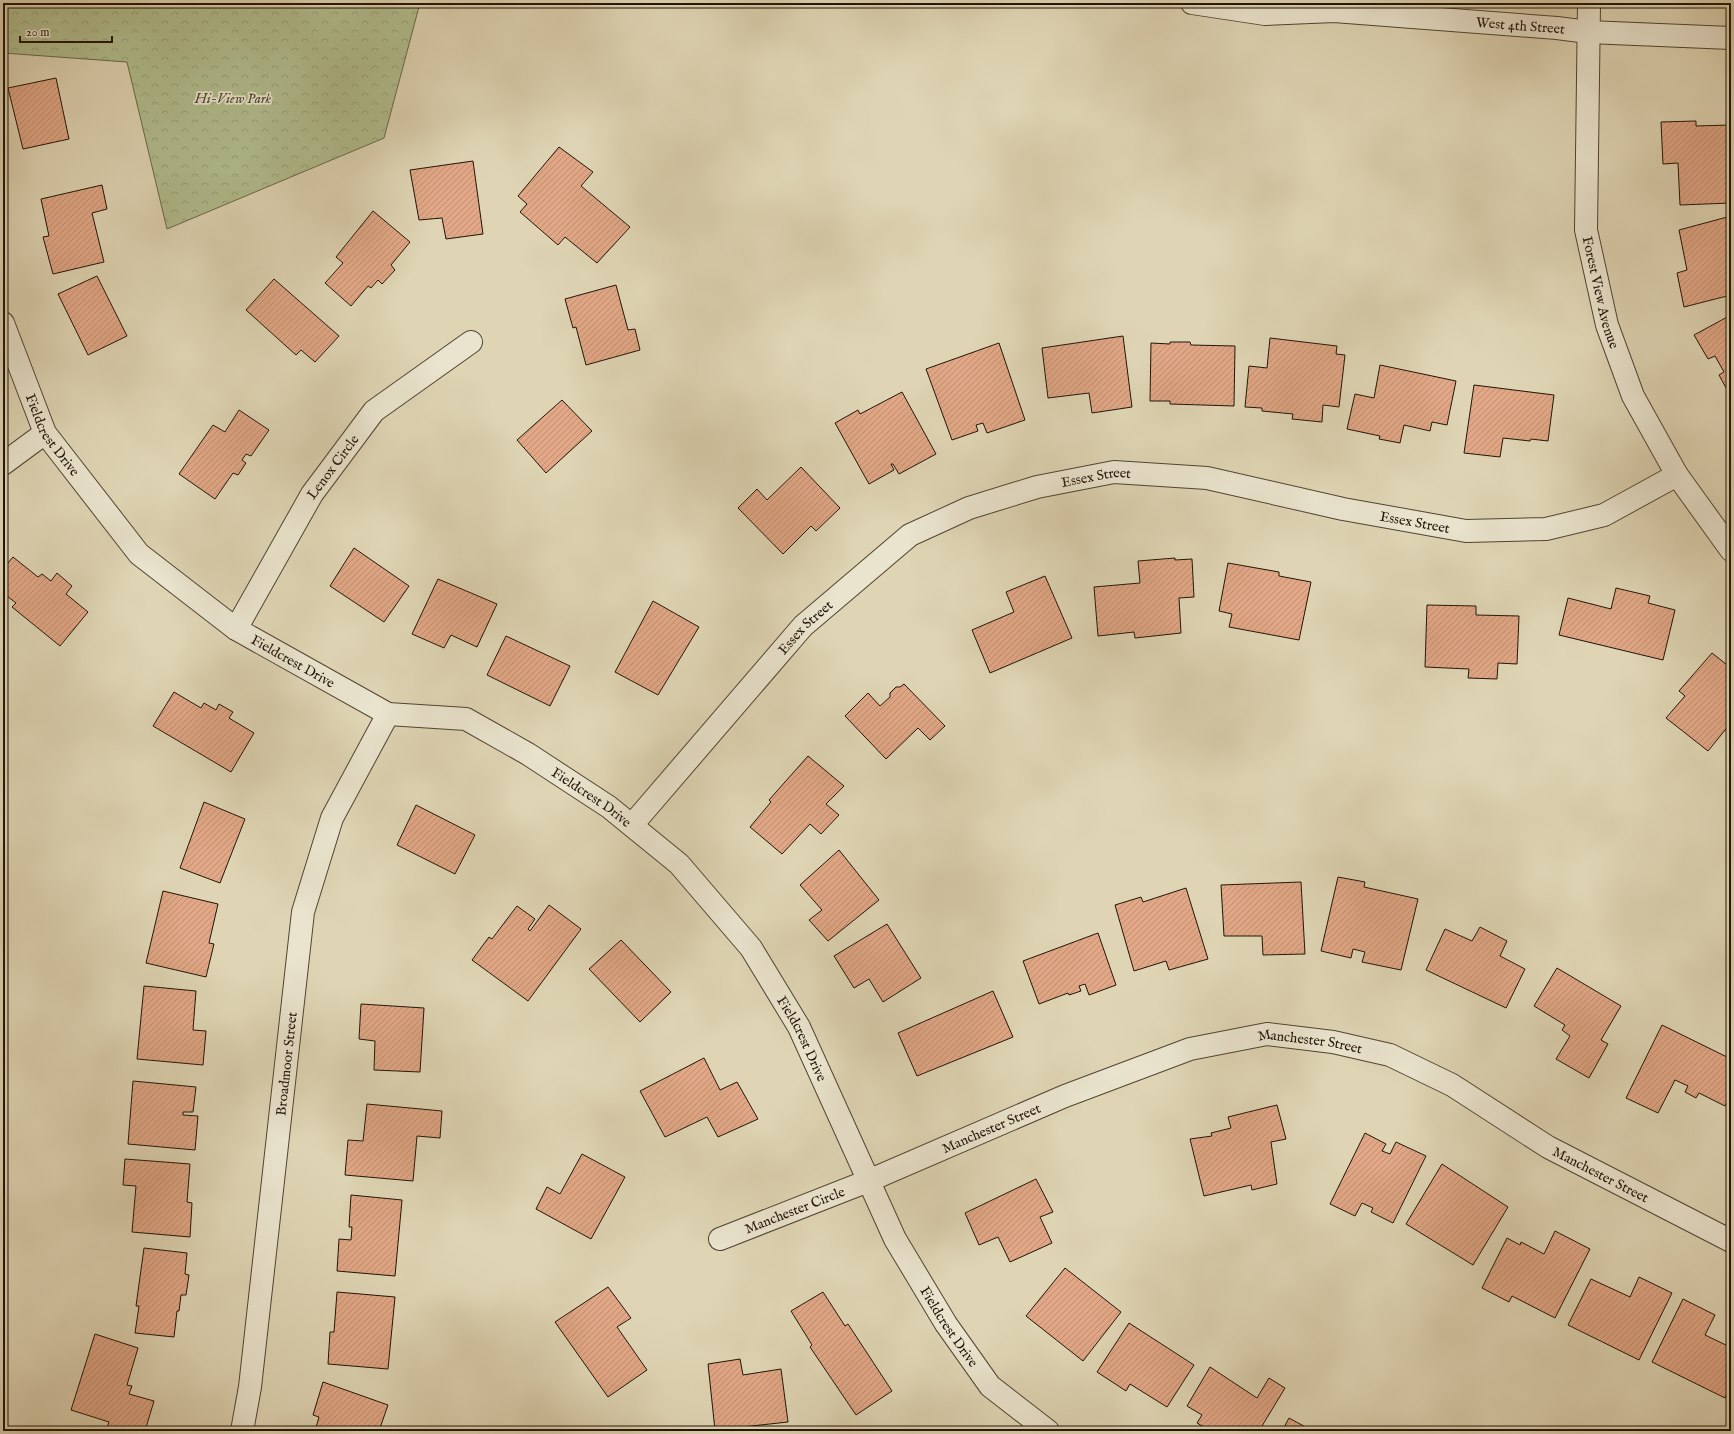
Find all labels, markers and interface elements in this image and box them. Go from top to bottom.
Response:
street label: West 4th Street [1475,14,1566,39]
scale bar [20,18,112,44]
text: 20 m [26,25,49,40]
park label: Hi-View Park [194,90,272,108]
street label: Forest View Avenue [1578,235,1623,352]
street label: Fieldcrest Drive [21,391,84,481]
street label: Lenox Circle [303,431,364,503]
street label: Essex Street [1060,464,1132,492]
street label: Essex Street [1378,508,1451,538]
street label: Essex Street [774,596,837,659]
street label: Fieldcrest Drive [248,631,338,693]
street label: Fieldcrest Drive [548,764,635,832]
street label: Fieldcrest Drive [772,993,831,1085]
street label: Broadmoor Street [272,1011,302,1117]
street label: Manchester Street [1256,1025,1364,1058]
street label: Manchester Street [939,1100,1044,1158]
street label: Manchester Street [1549,1143,1652,1207]
street label: Manchester Circle [742,1183,848,1238]
street label: Fieldcrest Drive [915,1283,982,1371]

